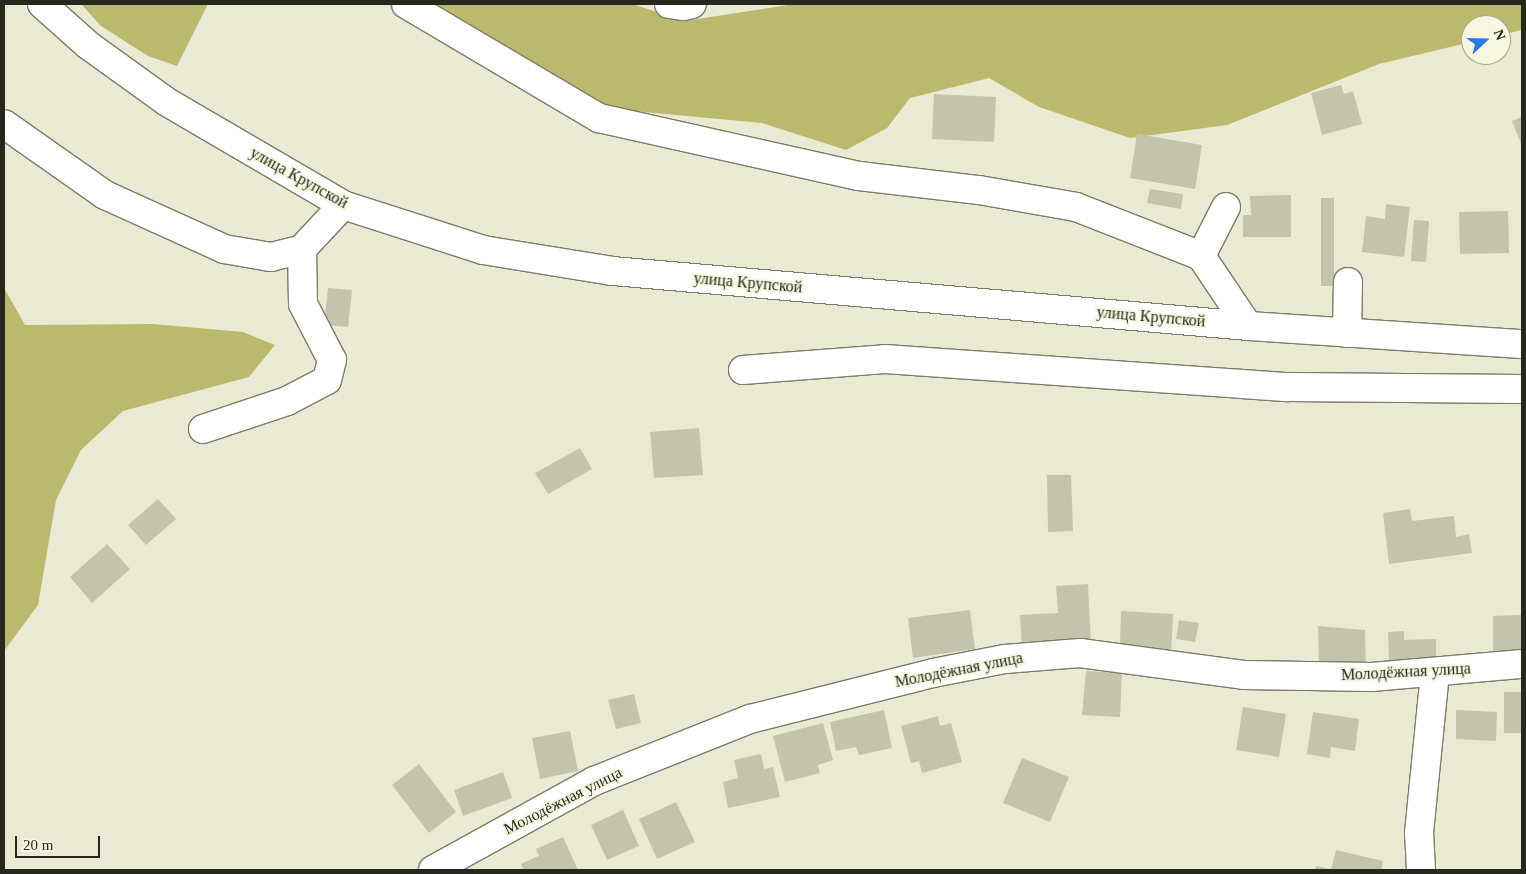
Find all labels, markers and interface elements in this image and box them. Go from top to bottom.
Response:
north arrow [1461,15,1511,65]
text: N [1491,27,1508,42]
street label: улица Крупской [247,143,351,213]
street label: улица Крупской [693,269,803,297]
street label: улица Крупской [1096,303,1206,331]
street label: Молодёжная улица [893,648,1025,692]
street label: Молодёжная улица [1341,659,1471,685]
street label: Молодёжная улица [501,763,625,839]
scale bar [18,826,102,858]
text: 20 m [23,837,53,853]

